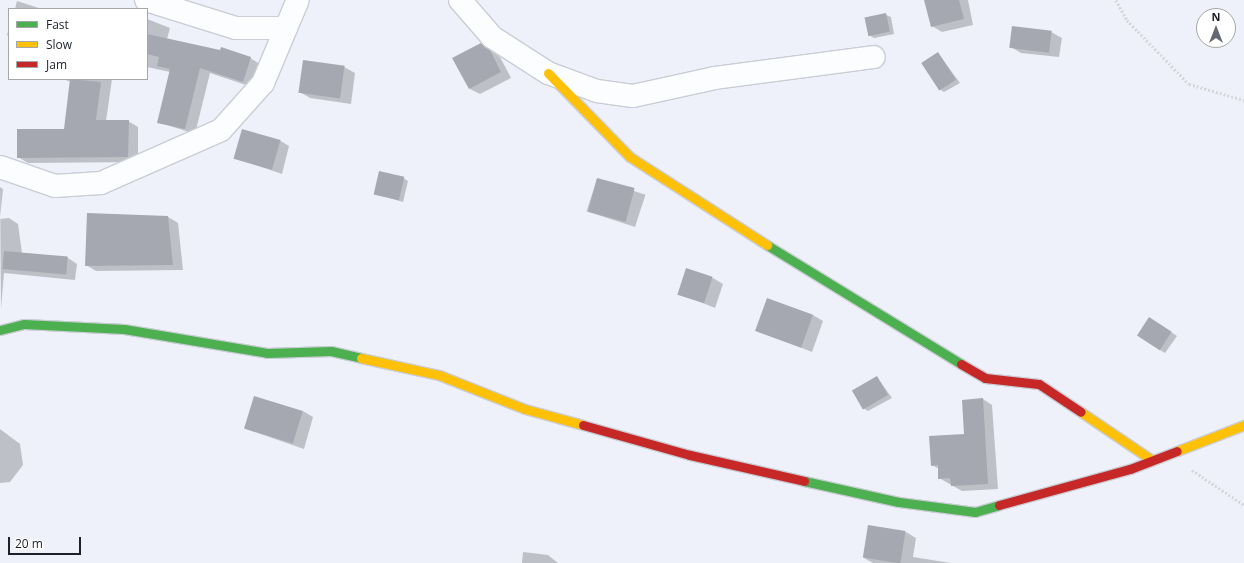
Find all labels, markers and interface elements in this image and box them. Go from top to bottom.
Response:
legend [8,8,148,80]
north arrow [1196,8,1236,48]
text: N [1212,9,1220,24]
text: Fast [46,16,69,33]
text: Slow [46,36,72,53]
text: Jam [46,56,67,73]
scale bar [10,529,83,555]
text: 20 m [15,535,43,552]

